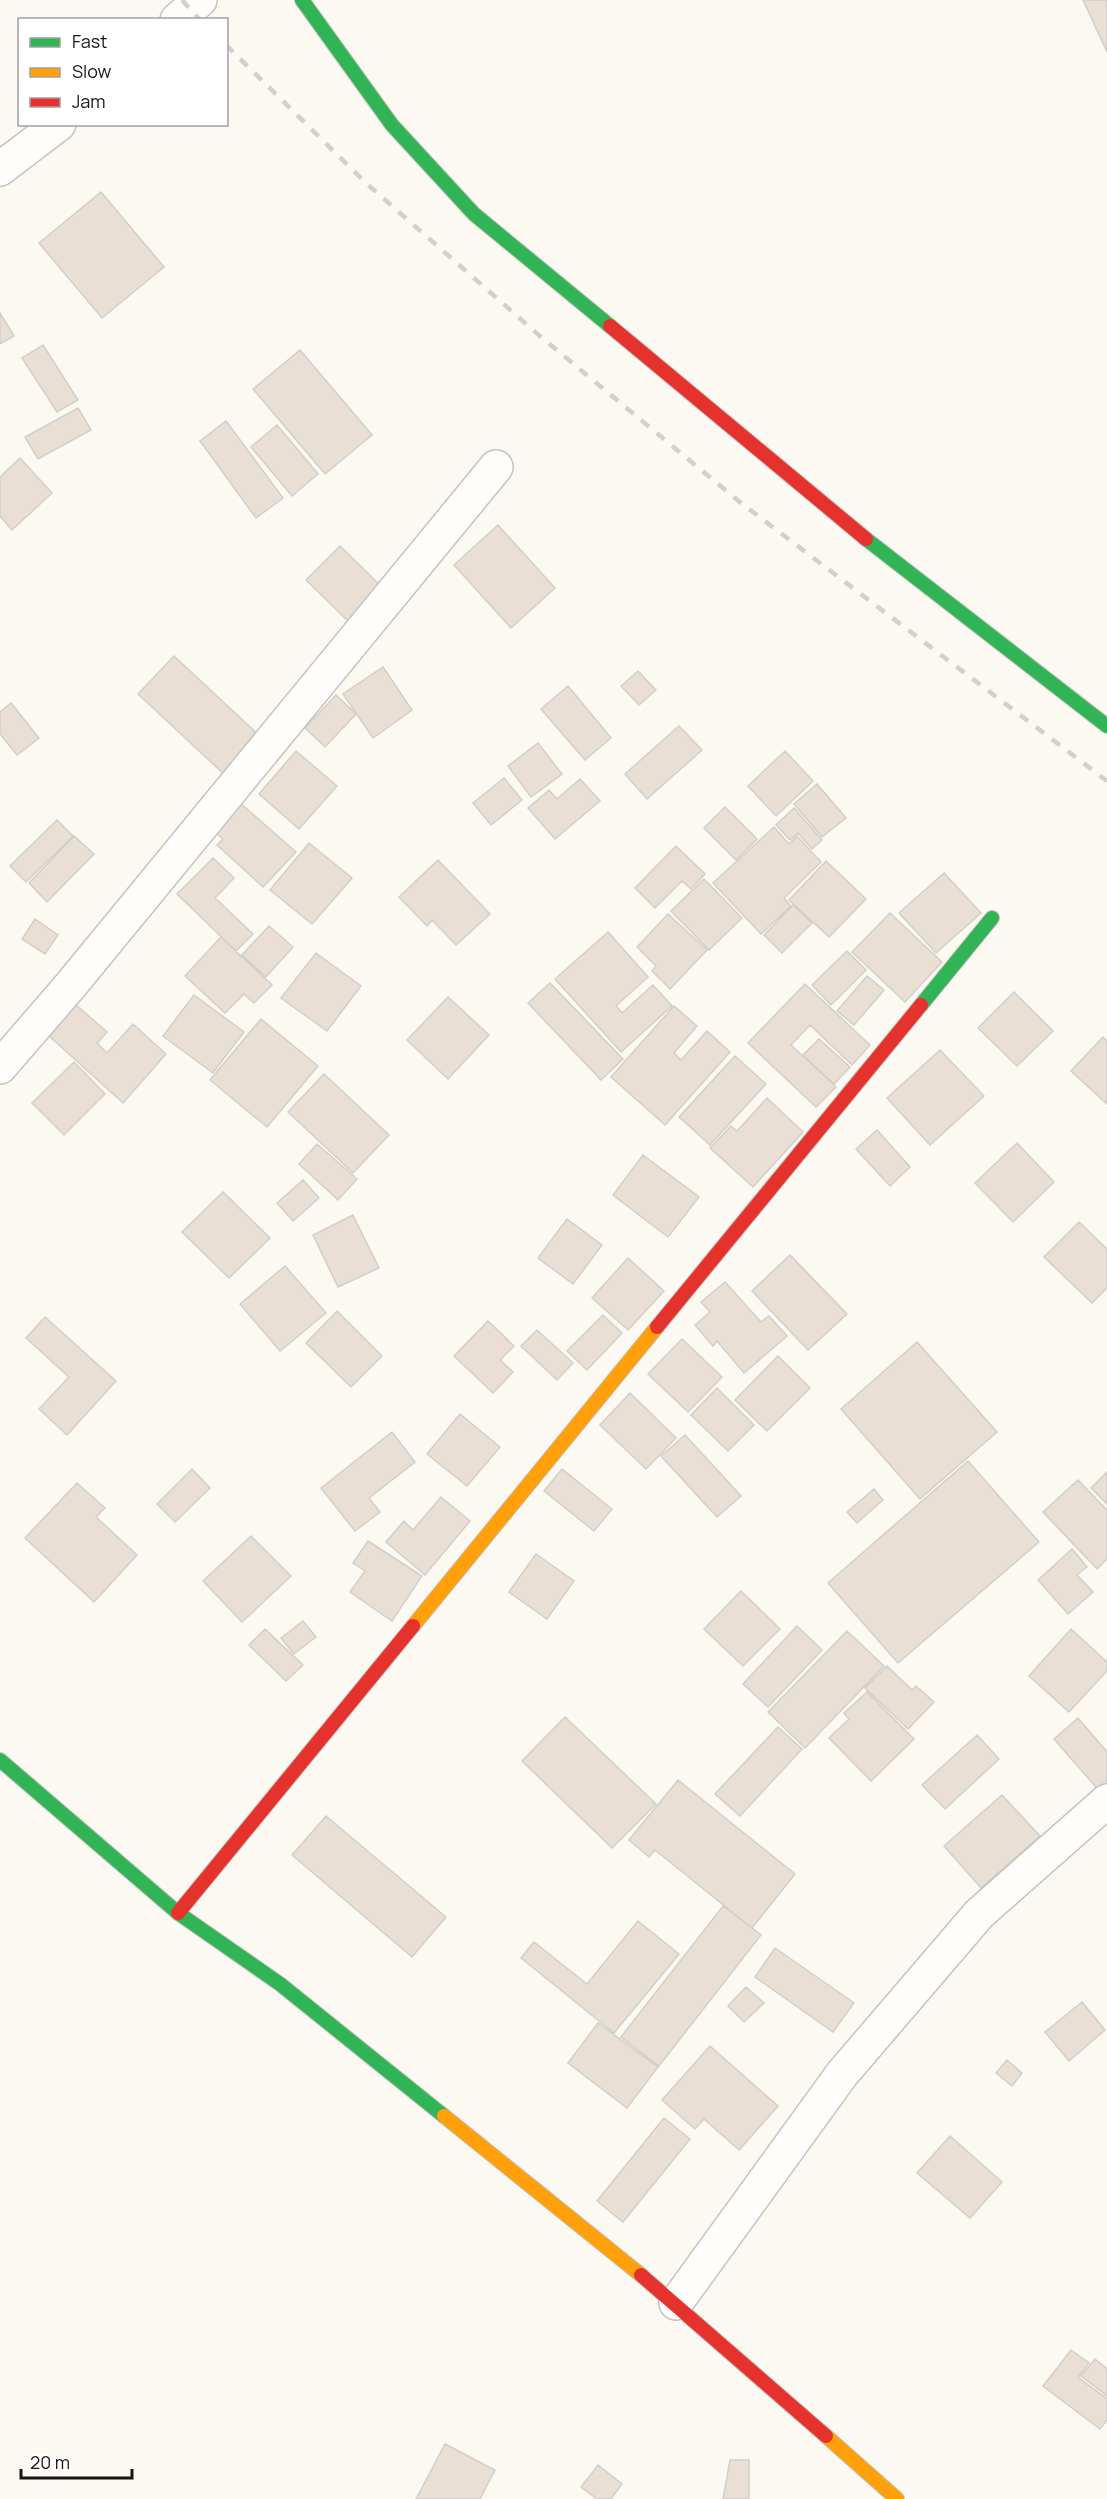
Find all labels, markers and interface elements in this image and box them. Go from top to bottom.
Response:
legend [18,18,228,126]
text: Fast [72,29,107,53]
text: Slow [72,59,112,83]
text: Jam [72,89,106,113]
scale bar [21,2442,132,2480]
text: 20 m [30,2450,70,2474]

